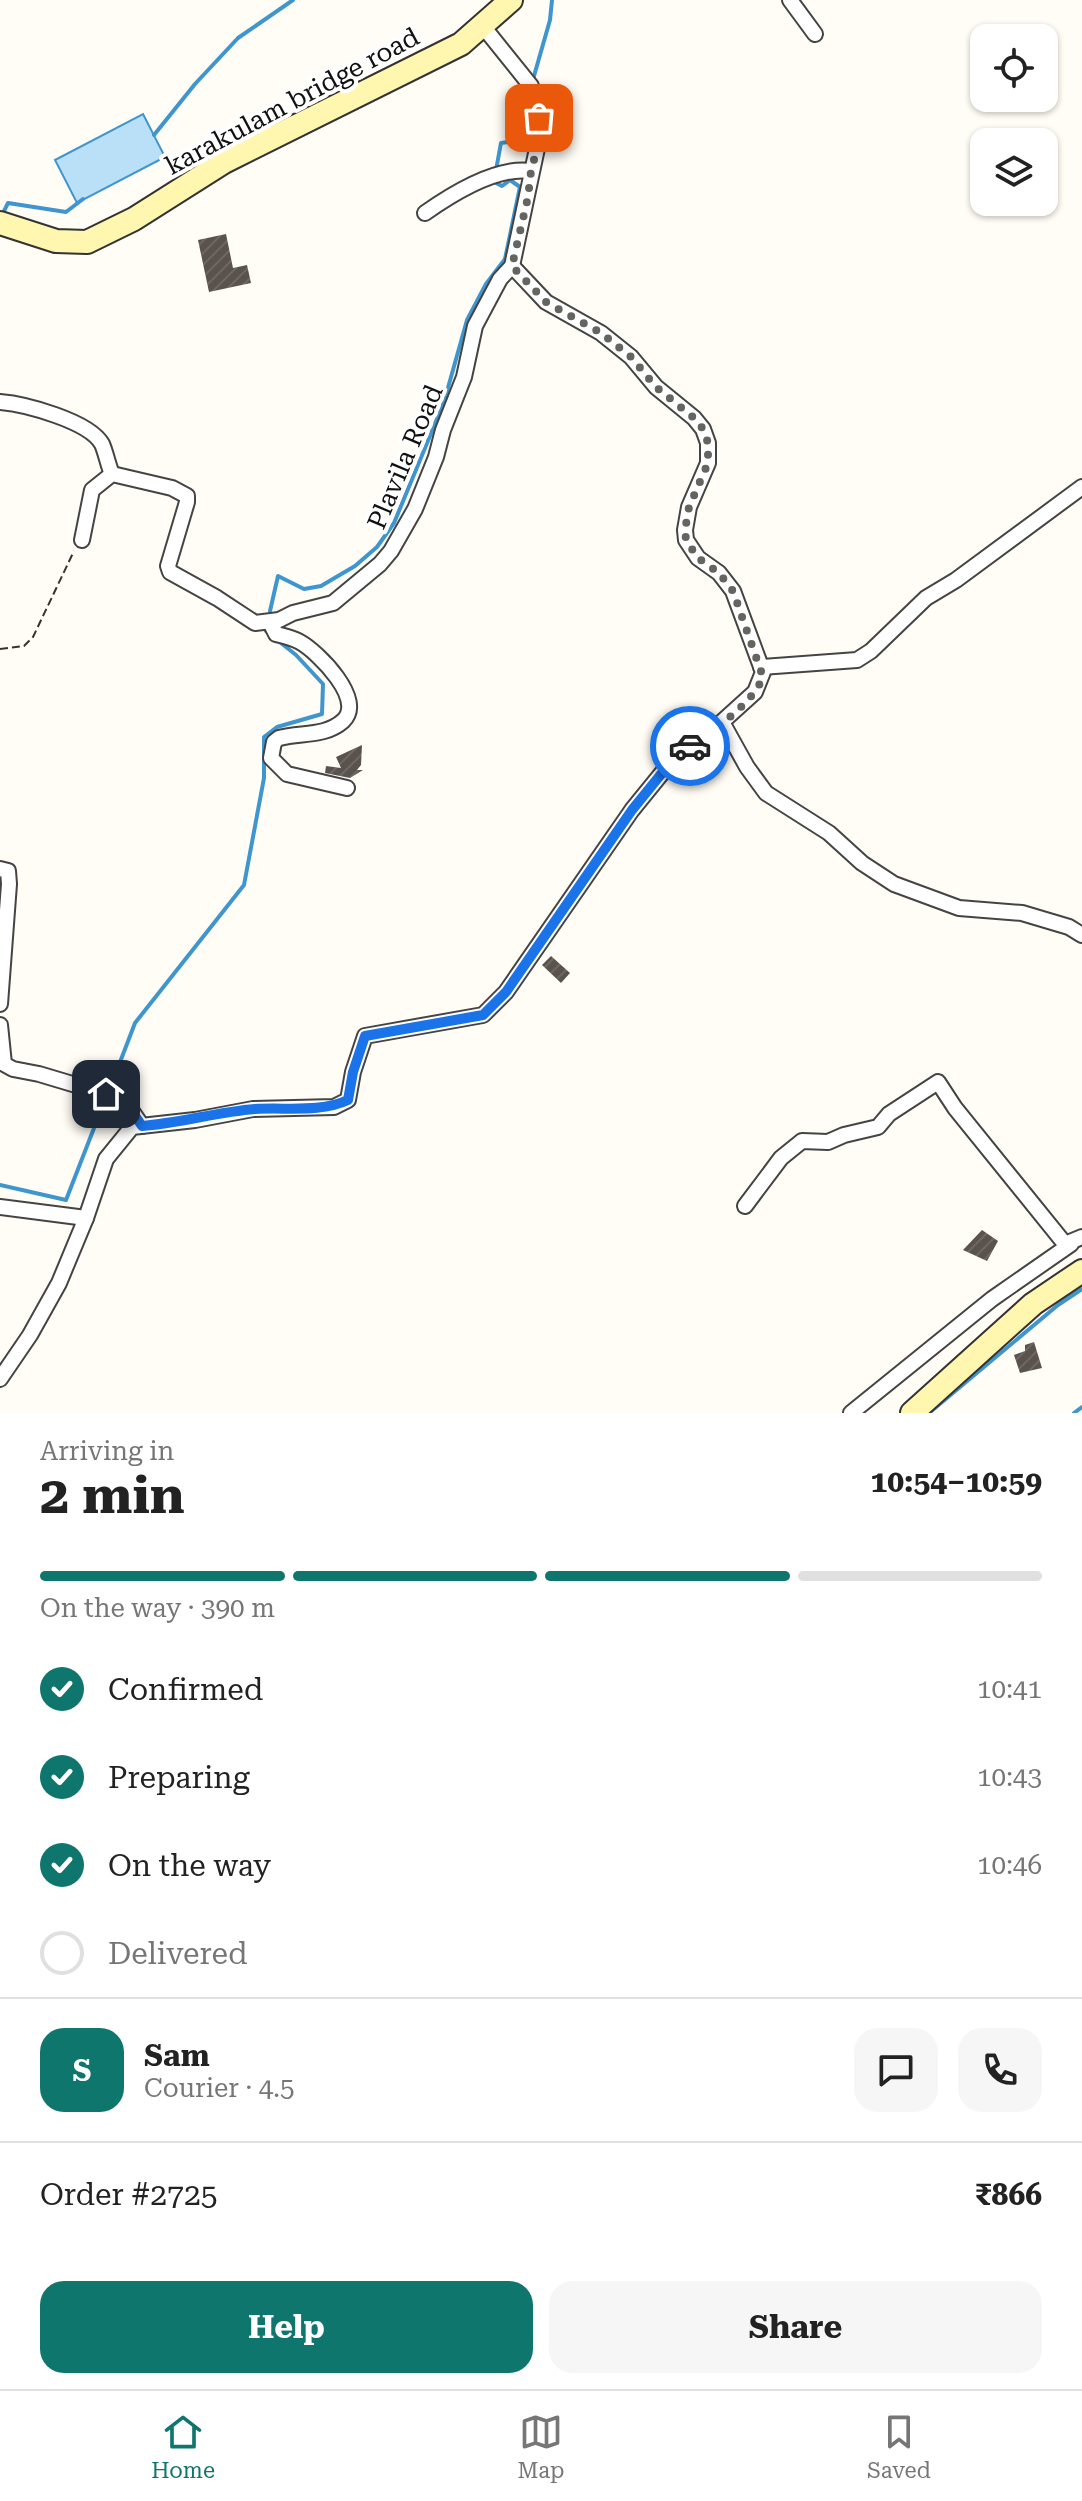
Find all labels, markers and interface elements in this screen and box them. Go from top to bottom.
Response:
street label: karakulam bridge road [160,21,424,181]
map controls [970,24,1058,216]
button: locate [970,24,1058,112]
pin [505,84,573,152]
icon: bag [517,96,561,140]
button: layers [970,128,1058,216]
street label: Plavila Road [361,380,449,534]
courier [650,706,730,786]
icon: car [668,724,712,768]
pin [72,1060,140,1128]
icon: home [84,1072,128,1116]
text: Arriving in [40,1436,174,1466]
text: 10:54–10:59 [870,1464,1042,1499]
text: 2 min [40,1465,185,1526]
text: On the way · 390 m [40,1593,275,1623]
icon: check [40,1667,84,1711]
text: Confirmed [108,1672,263,1707]
text: 10:41 [977,1674,1042,1704]
icon: check [40,1755,84,1799]
text: Preparing [108,1760,250,1795]
text: 10:43 [977,1762,1042,1792]
icon: check [40,1843,84,1887]
text: On the way [108,1848,271,1883]
text: 10:46 [977,1850,1042,1880]
text: Delivered [108,1936,247,1971]
button: chat [854,2028,938,2112]
button: phone [958,2028,1042,2112]
text: Sam [144,2038,210,2073]
text: S [73,2053,91,2088]
text: Courier · 4.5 [144,2073,294,2103]
text: Order #2725 [40,2177,218,2212]
text: ₹866 [975,2177,1042,2212]
button: Help [40,2281,533,2373]
button: Share [549,2281,1042,2373]
tab: Home [151,2410,215,2483]
tab: Map [517,2410,565,2483]
tab: Saved [867,2410,931,2483]

